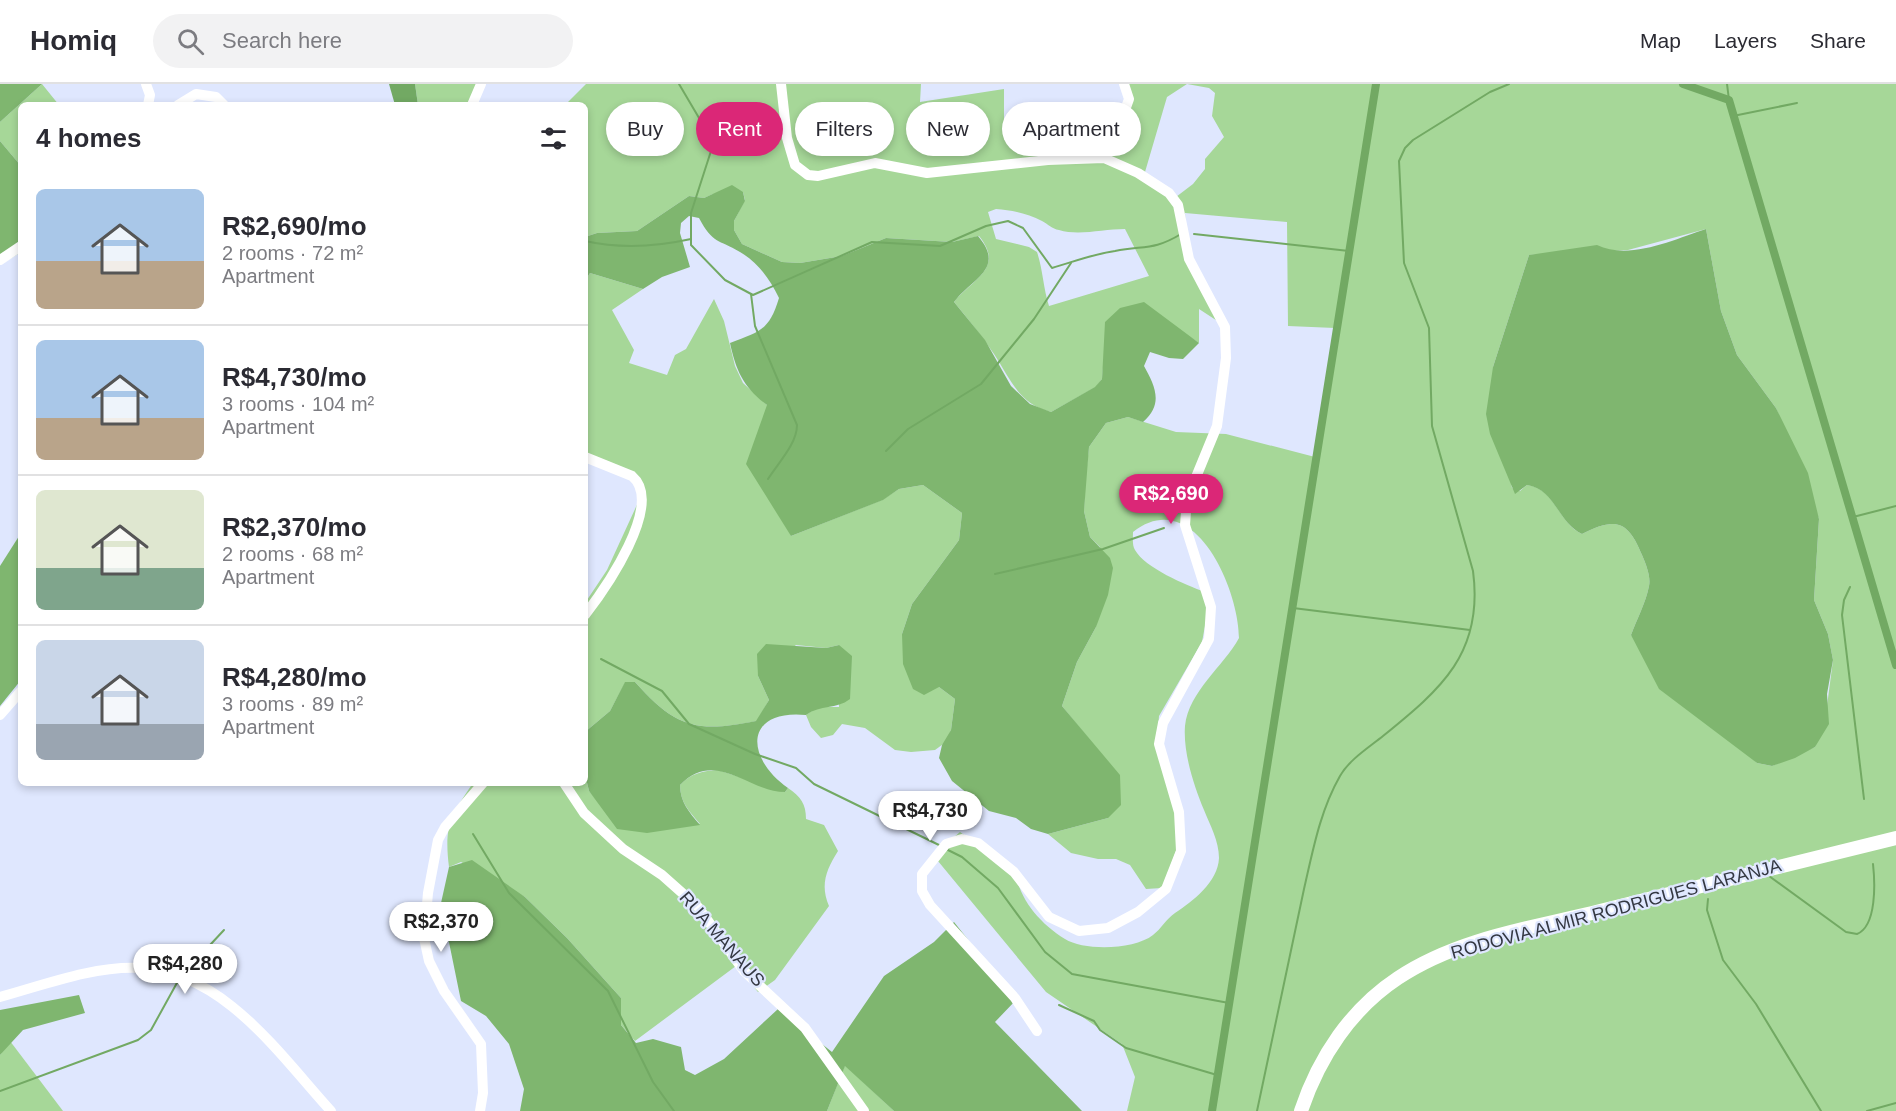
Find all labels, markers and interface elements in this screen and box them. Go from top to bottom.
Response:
search box [153,14,573,68]
text: Homiq [30,25,117,56]
icon: search [174,25,207,58]
text: Search here [222,28,342,53]
text: Map [1640,29,1681,52]
text: Layers [1714,29,1777,52]
text: Share [1810,29,1866,52]
chip: Buy [606,102,684,156]
chip: Rent [696,102,783,156]
chip: Filters [795,102,894,156]
chip: New [906,102,990,156]
chip: Apartment [1002,102,1141,156]
icon: filters [537,122,570,155]
text: 4 homes [36,123,142,153]
text: R$2,690/mo [222,211,367,241]
icon: home [84,213,156,285]
text: 2 rooms · 72 m² [222,242,363,264]
text: Apartment [222,265,314,287]
text: R$4,730/mo [222,362,367,392]
icon: home [84,364,156,436]
text: 3 rooms · 104 m² [222,393,374,415]
text: Apartment [222,416,314,438]
pin: R$2,690 [1116,474,1226,525]
text: R$2,690 [1133,482,1209,504]
text: R$2,370/mo [222,512,367,542]
icon: home [84,514,156,586]
text: 2 rooms · 68 m² [222,543,363,565]
text: Apartment [222,566,314,588]
text: R$4,280/mo [222,662,367,692]
icon: home [84,664,156,736]
text: 3 rooms · 89 m² [222,693,363,715]
text: Apartment [222,716,314,738]
pin: R$4,730 [875,791,985,842]
text: R$4,730 [892,799,968,821]
street label: RODOVIA ALMIR RODRIGUES LARANJA [1449,855,1783,963]
street label: RUA MANAUS [675,888,769,990]
pin: R$2,370 [386,902,496,953]
text: R$2,370 [403,910,479,932]
pin: R$4,280 [130,944,240,995]
text: R$4,280 [147,952,223,974]

